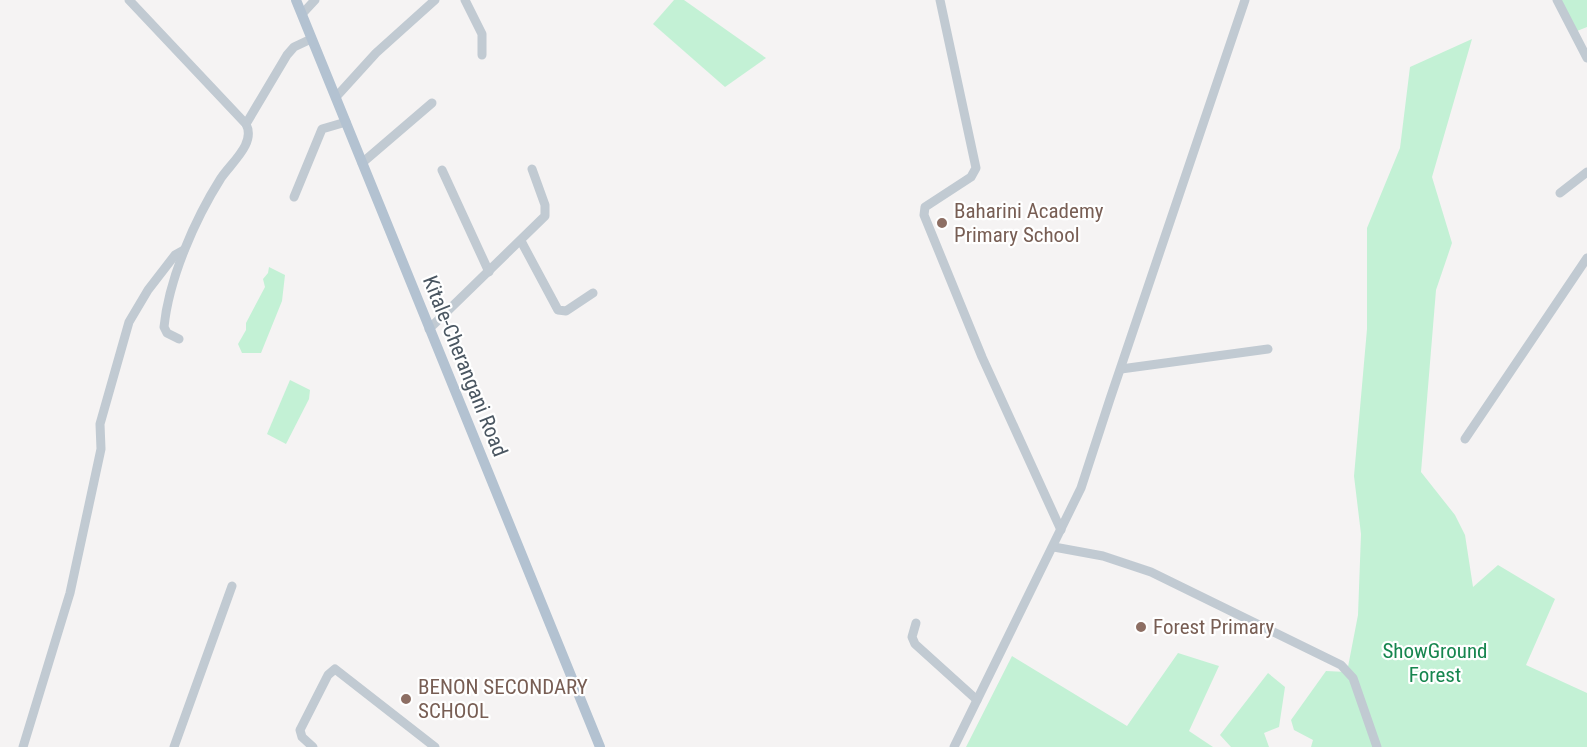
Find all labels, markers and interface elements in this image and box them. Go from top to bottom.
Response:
place label: Baharini Academy Primary School [954,199,1104,247]
marker: Baharini Academy Primary School [935,216,949,230]
street label: Kitale-Cherangani Road [418,272,512,460]
place label: Forest Primary [1153,615,1274,639]
marker: Forest Primary [1134,620,1148,634]
park label: ShowGround Forest [1382,639,1488,687]
place label: BENON SECONDARY SCHOOL [418,675,588,723]
marker: BENON SECONDARY SCHOOL [399,692,413,706]

